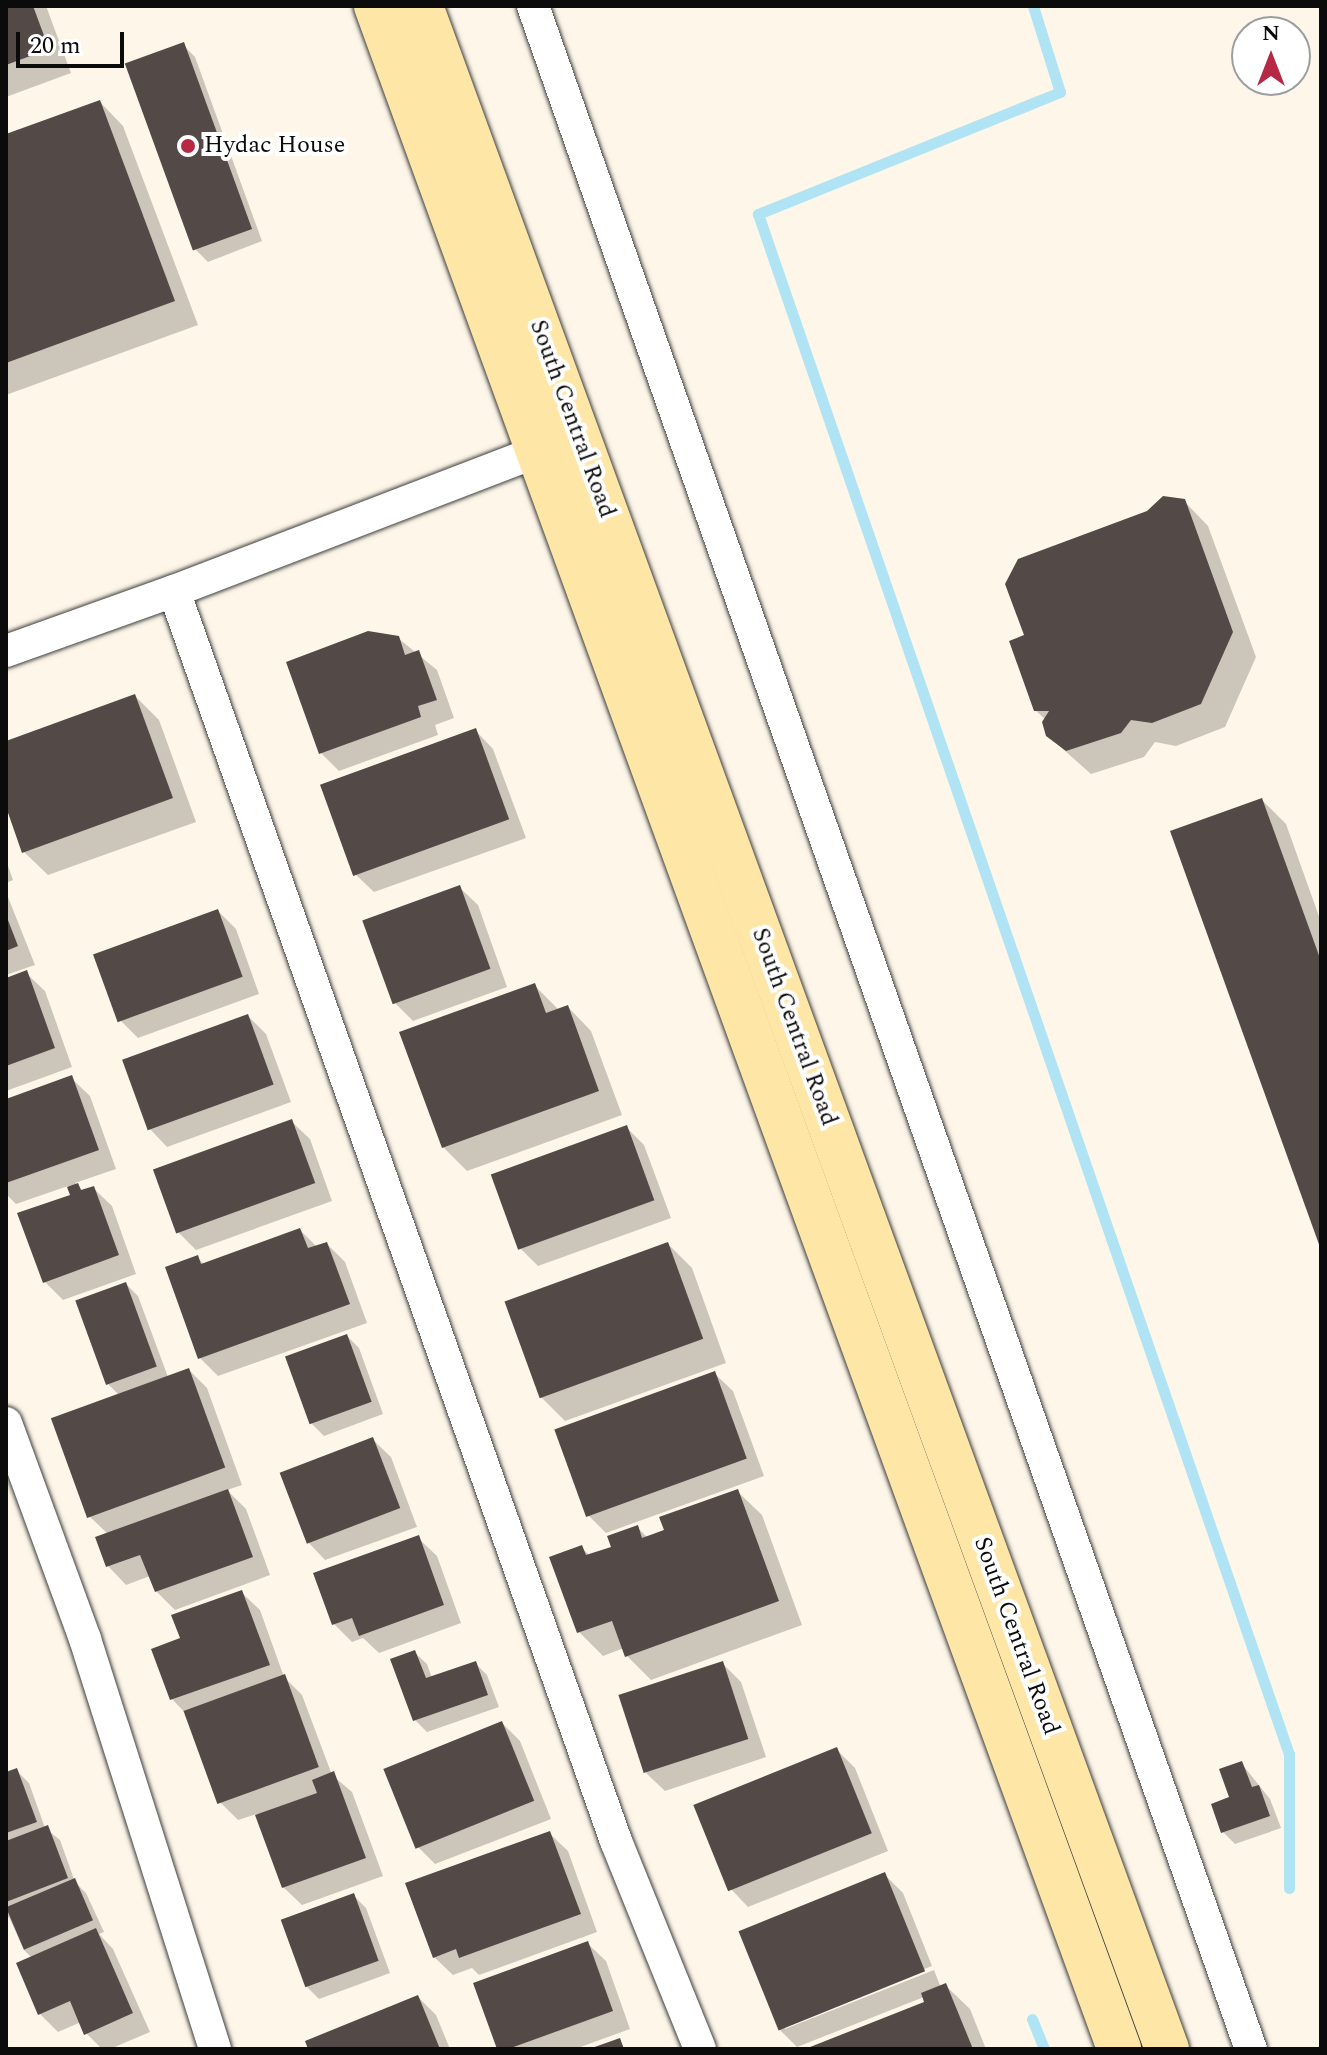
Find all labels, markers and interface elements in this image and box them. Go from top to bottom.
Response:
scale bar [20,16,128,66]
north arrow [1231,16,1311,96]
text: N [1262,17,1280,50]
text: 20 m [30,28,81,64]
place label: Hydac House [204,132,345,160]
marker: Hydac House [179,137,197,155]
street label: South Central Road [523,316,621,522]
street label: South Central Road [745,924,843,1130]
street label: South Central Road [967,1533,1065,1739]

